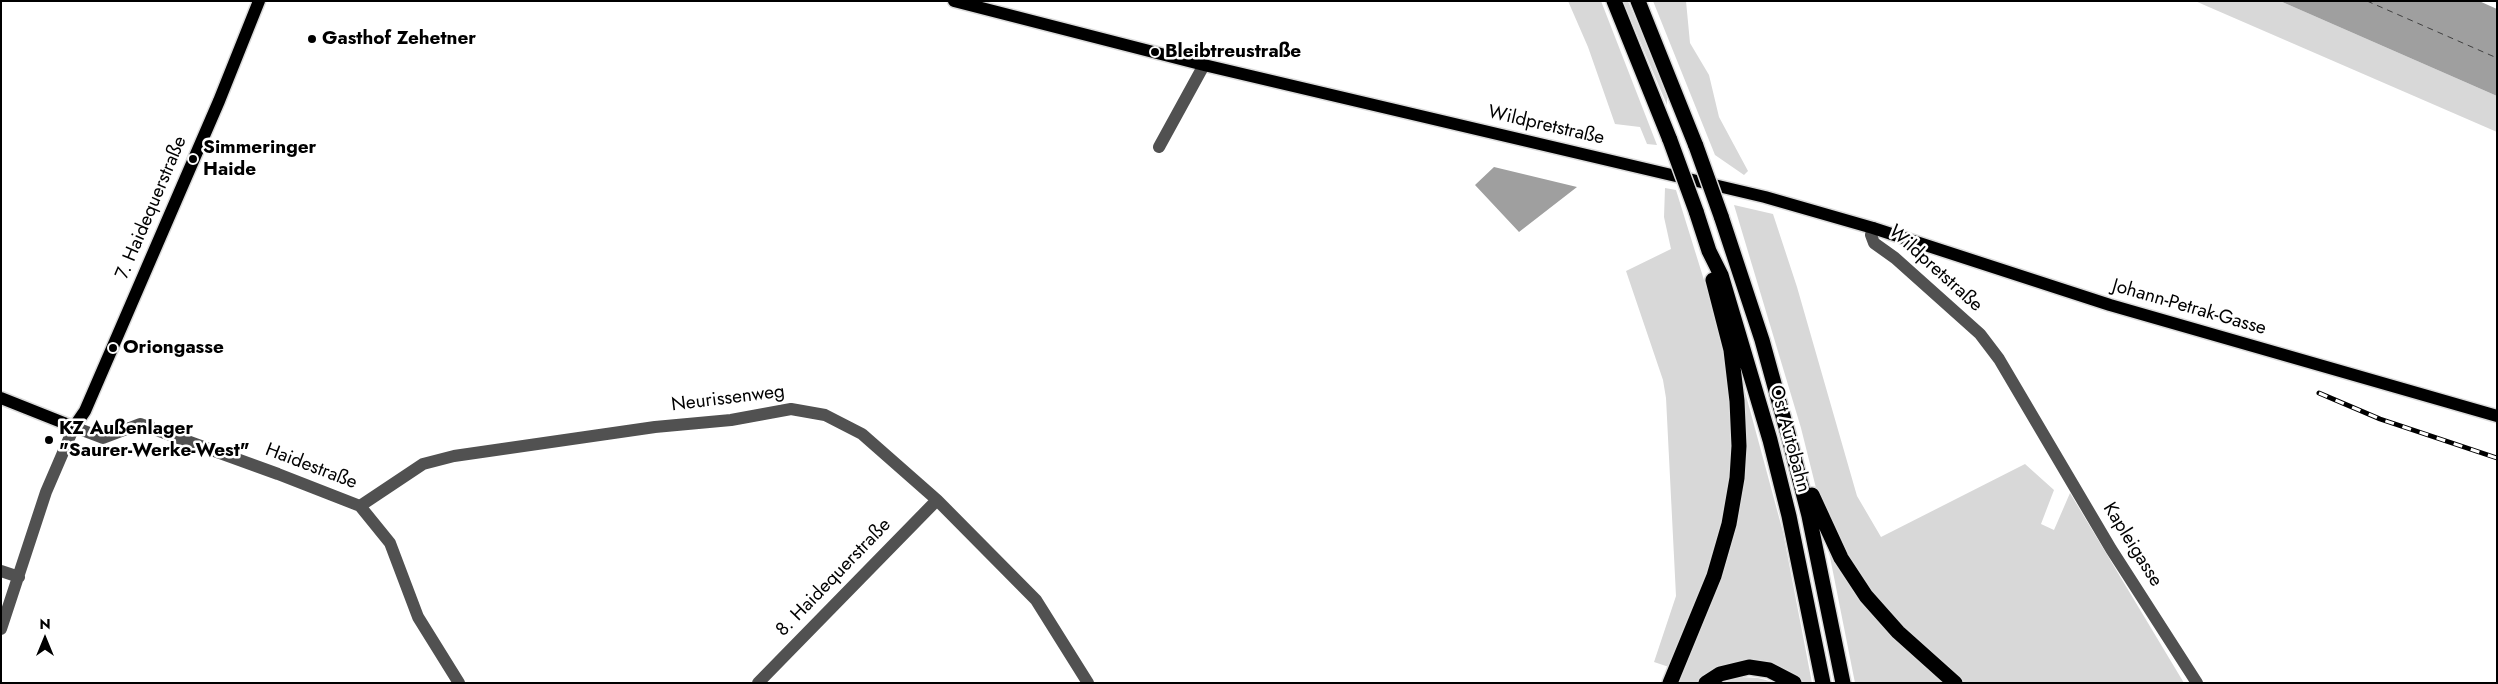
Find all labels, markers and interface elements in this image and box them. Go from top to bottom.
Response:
place label: Gasthof Zehetner [322,28,476,50]
marker: Gasthof Zehetner [306,33,318,45]
place label: Bleibtreustraße [1165,41,1301,63]
marker: Bleibtreustraße [1149,46,1161,58]
street label: Wildpretstraße [1486,102,1606,150]
street label: 7. Haidequerstraße [112,133,192,283]
place label: Simmeringer Haide [203,137,316,181]
marker: Simmeringer Haide [187,153,199,165]
street label: Wildpretstraße [1883,221,1987,317]
street label: Johann-Petrak-Gasse [2109,275,2269,341]
place label: Oriongasse [123,337,224,359]
marker: Oriongasse [107,342,119,354]
street label: Neurissenweg [670,381,786,417]
street label: Ost Autobahn [1764,383,1814,495]
place label: KZ Außenlager "Saurer-Werke-West" [59,418,250,462]
marker: KZ Außenlager "Saurer-Werke-West" [43,434,55,446]
street label: Haidestraße [262,439,360,495]
street label: Kapleigasse [2097,499,2167,591]
street label: 8. Haidequerstraße [772,514,896,642]
north arrow [20,614,70,664]
text: N [39,614,51,634]

